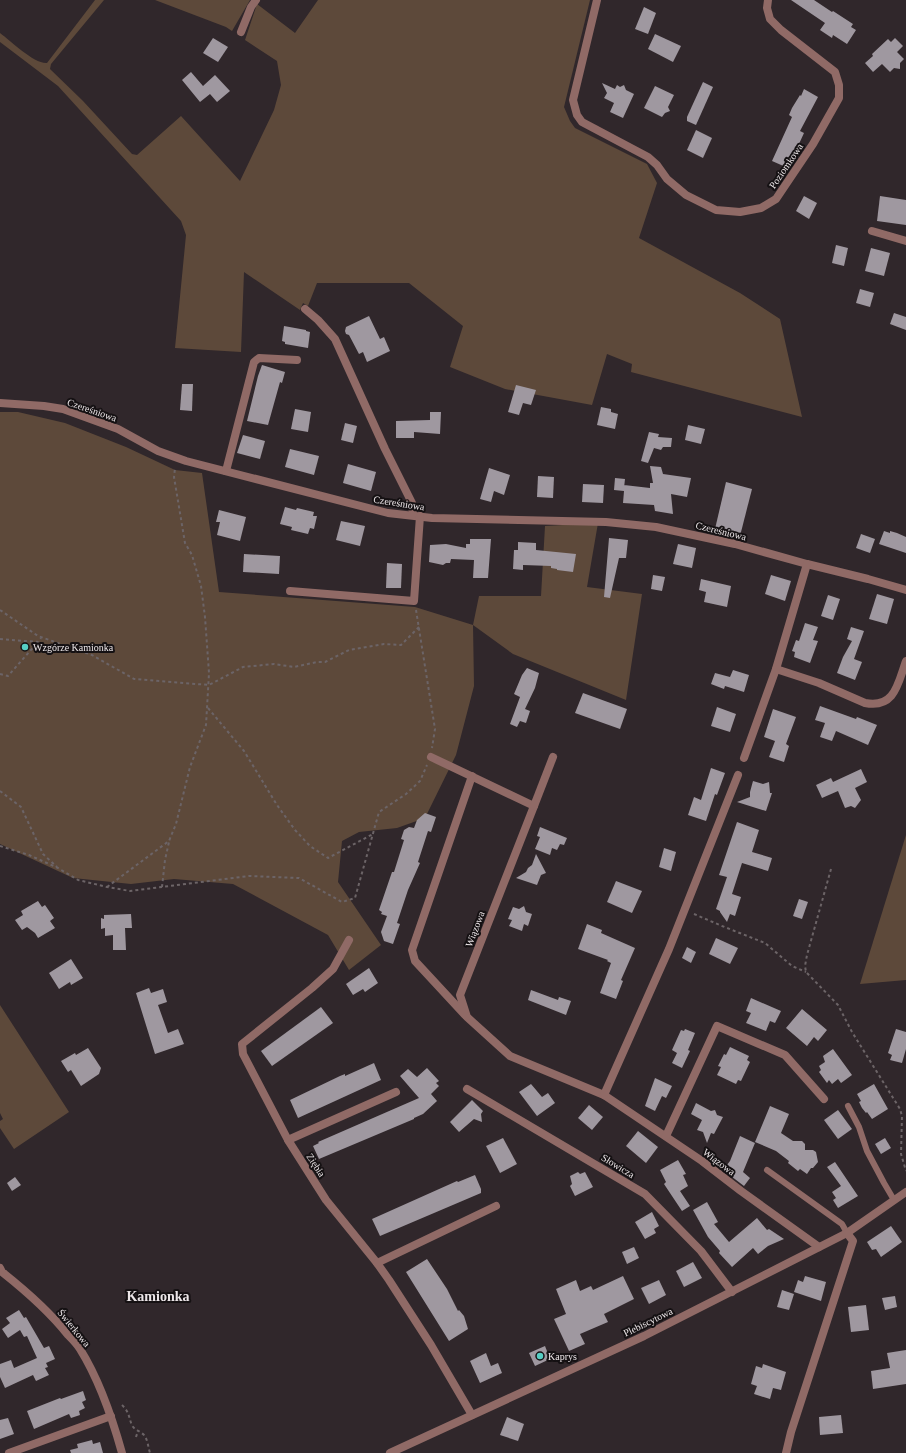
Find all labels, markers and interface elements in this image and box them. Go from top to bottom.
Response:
street label: Poziomkowa [767,141,805,191]
street label: Czereśniowa [66,396,119,424]
street label: Czereśniowa [373,494,426,513]
street label: Czereśniowa [695,519,748,543]
marker: Wzgórze Kamionka [20,642,30,652]
place label: Wzgórze Kamionka [33,642,114,653]
street label: Wiązowa [463,909,487,948]
street label: Wiązowa [701,1146,738,1178]
street label: Ziębia [304,1151,328,1179]
street label: Słowicza [599,1152,637,1180]
district label: Kamionka [126,1289,190,1304]
street label: Plebiscytowa [622,1305,675,1339]
street label: Świerkowa [56,1307,93,1349]
marker: Kaprys [535,1351,545,1361]
place label: Kaprys [548,1351,577,1362]

